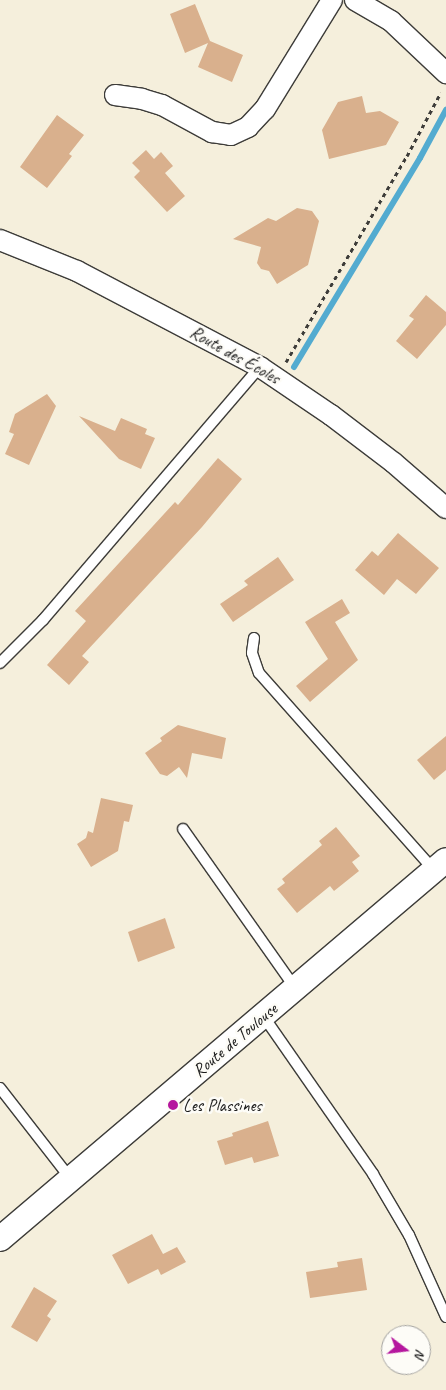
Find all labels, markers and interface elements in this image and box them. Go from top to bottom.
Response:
street label: Route des Écoles [186,321,284,389]
street label: Route de Toulouse [188,998,282,1082]
place label: Les Plassines [183,1094,262,1116]
marker: Les Plassines [167,1099,179,1111]
north arrow [381,1325,431,1375]
text: N [411,1347,429,1360]

